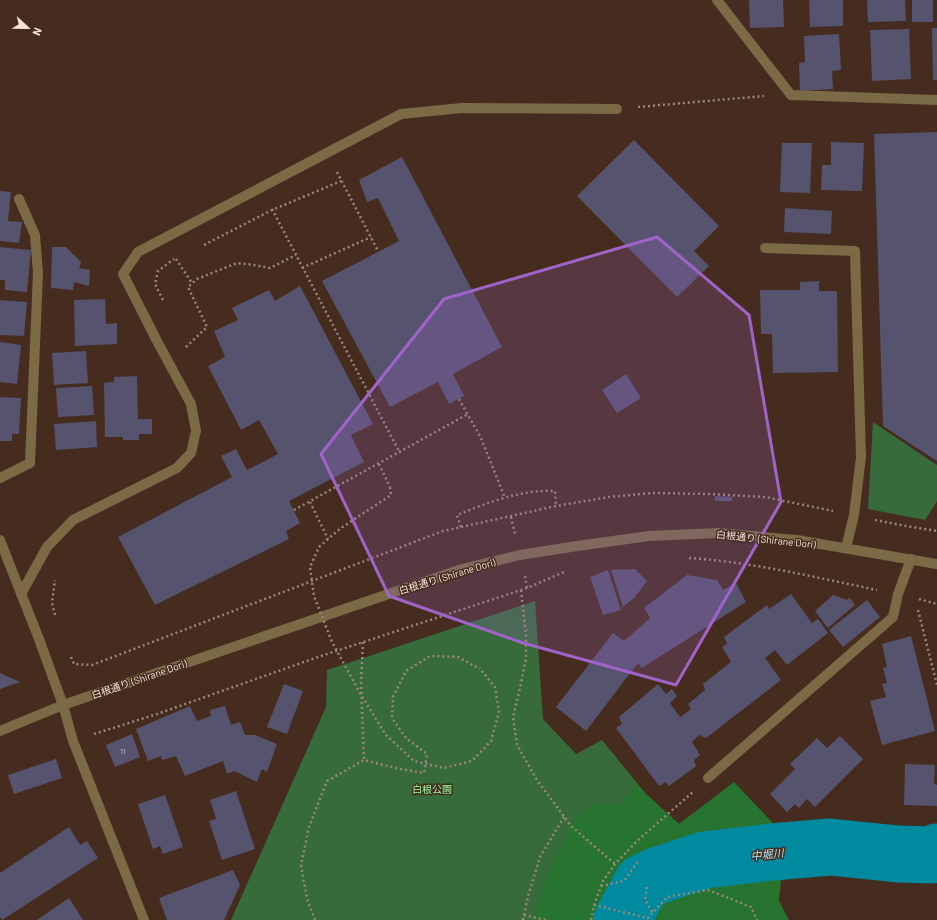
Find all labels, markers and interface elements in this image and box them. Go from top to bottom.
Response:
north arrow [8,8,48,48]
text: N [30,26,45,38]
street label: 白根通り (Shirane Dori) [716,528,817,550]
street label: 白根通り (Shirane Dori) [397,556,497,596]
street label: 白根通り (Shirane Dori) [90,657,189,701]
house number: 11 [120,746,126,756]
park label: 白根公園 [412,783,452,795]
water label: 中堀川 [750,846,785,862]

